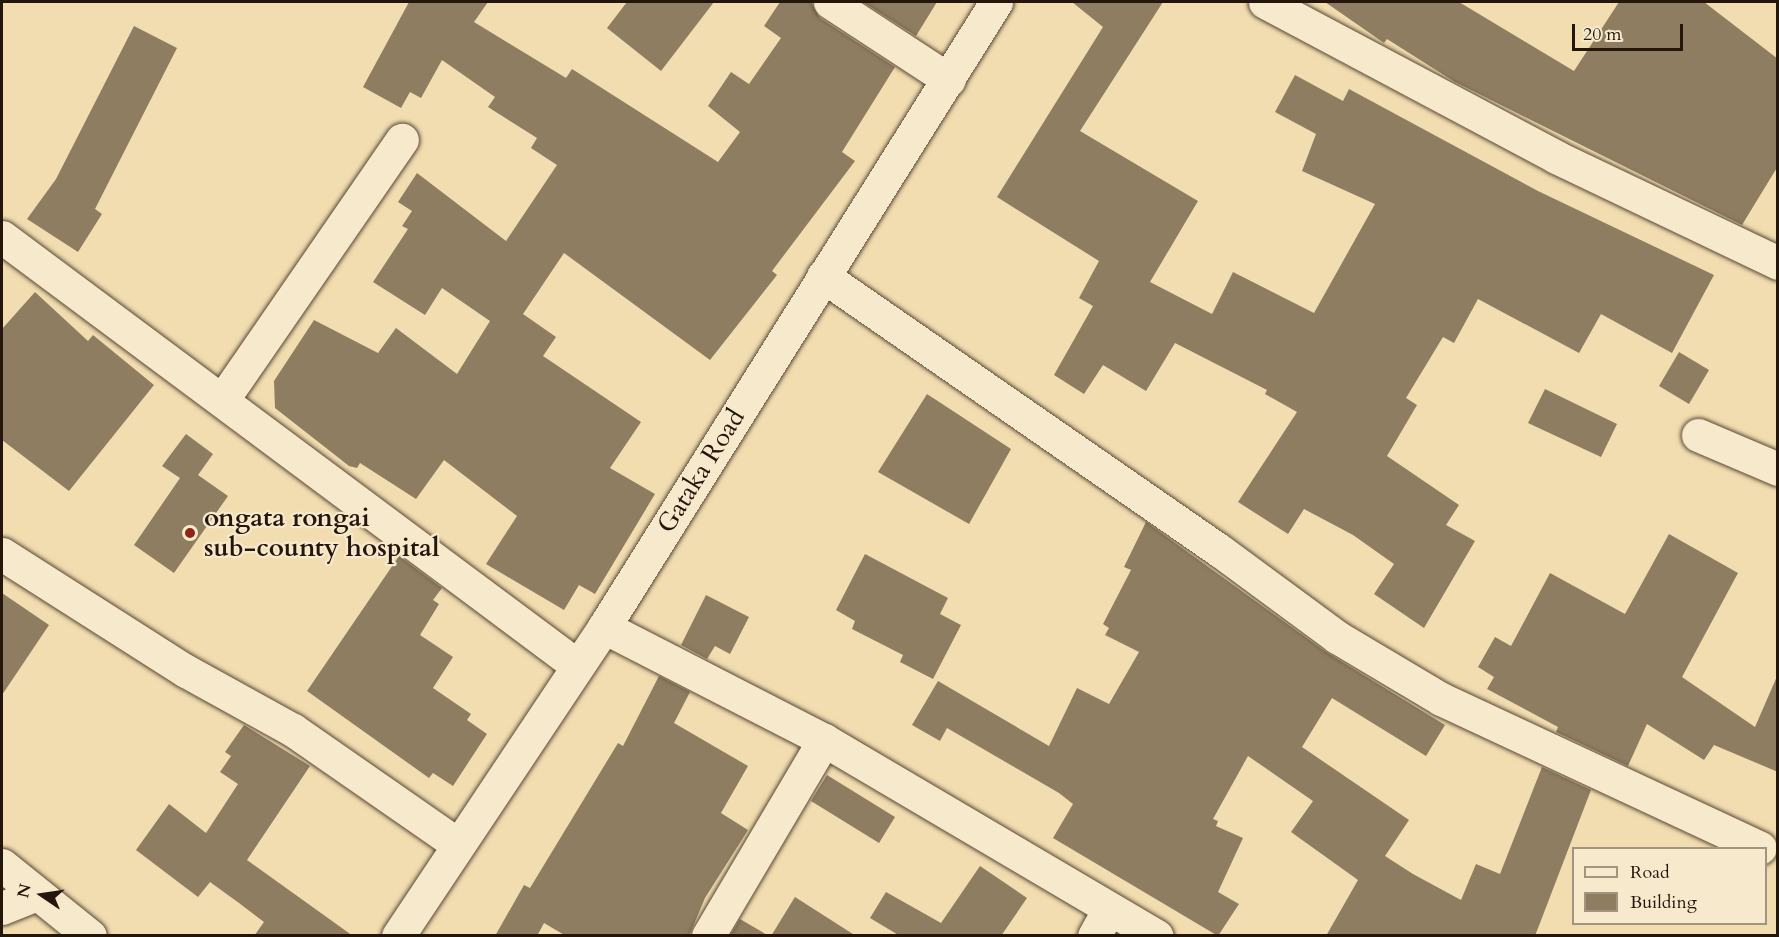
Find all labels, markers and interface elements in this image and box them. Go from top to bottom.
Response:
scale bar [1575,12,1686,50]
text: 20 m [1583,22,1622,47]
street label: Gataka Road [651,403,751,539]
place label: ongata rongai sub-county hospital [204,502,440,564]
marker: ongata rongai sub-county hospital [181,524,199,542]
legend [1572,847,1767,925]
text: Road [1630,860,1670,885]
north arrow [12,865,72,925]
text: N [12,882,37,900]
text: Building [1630,890,1697,915]

